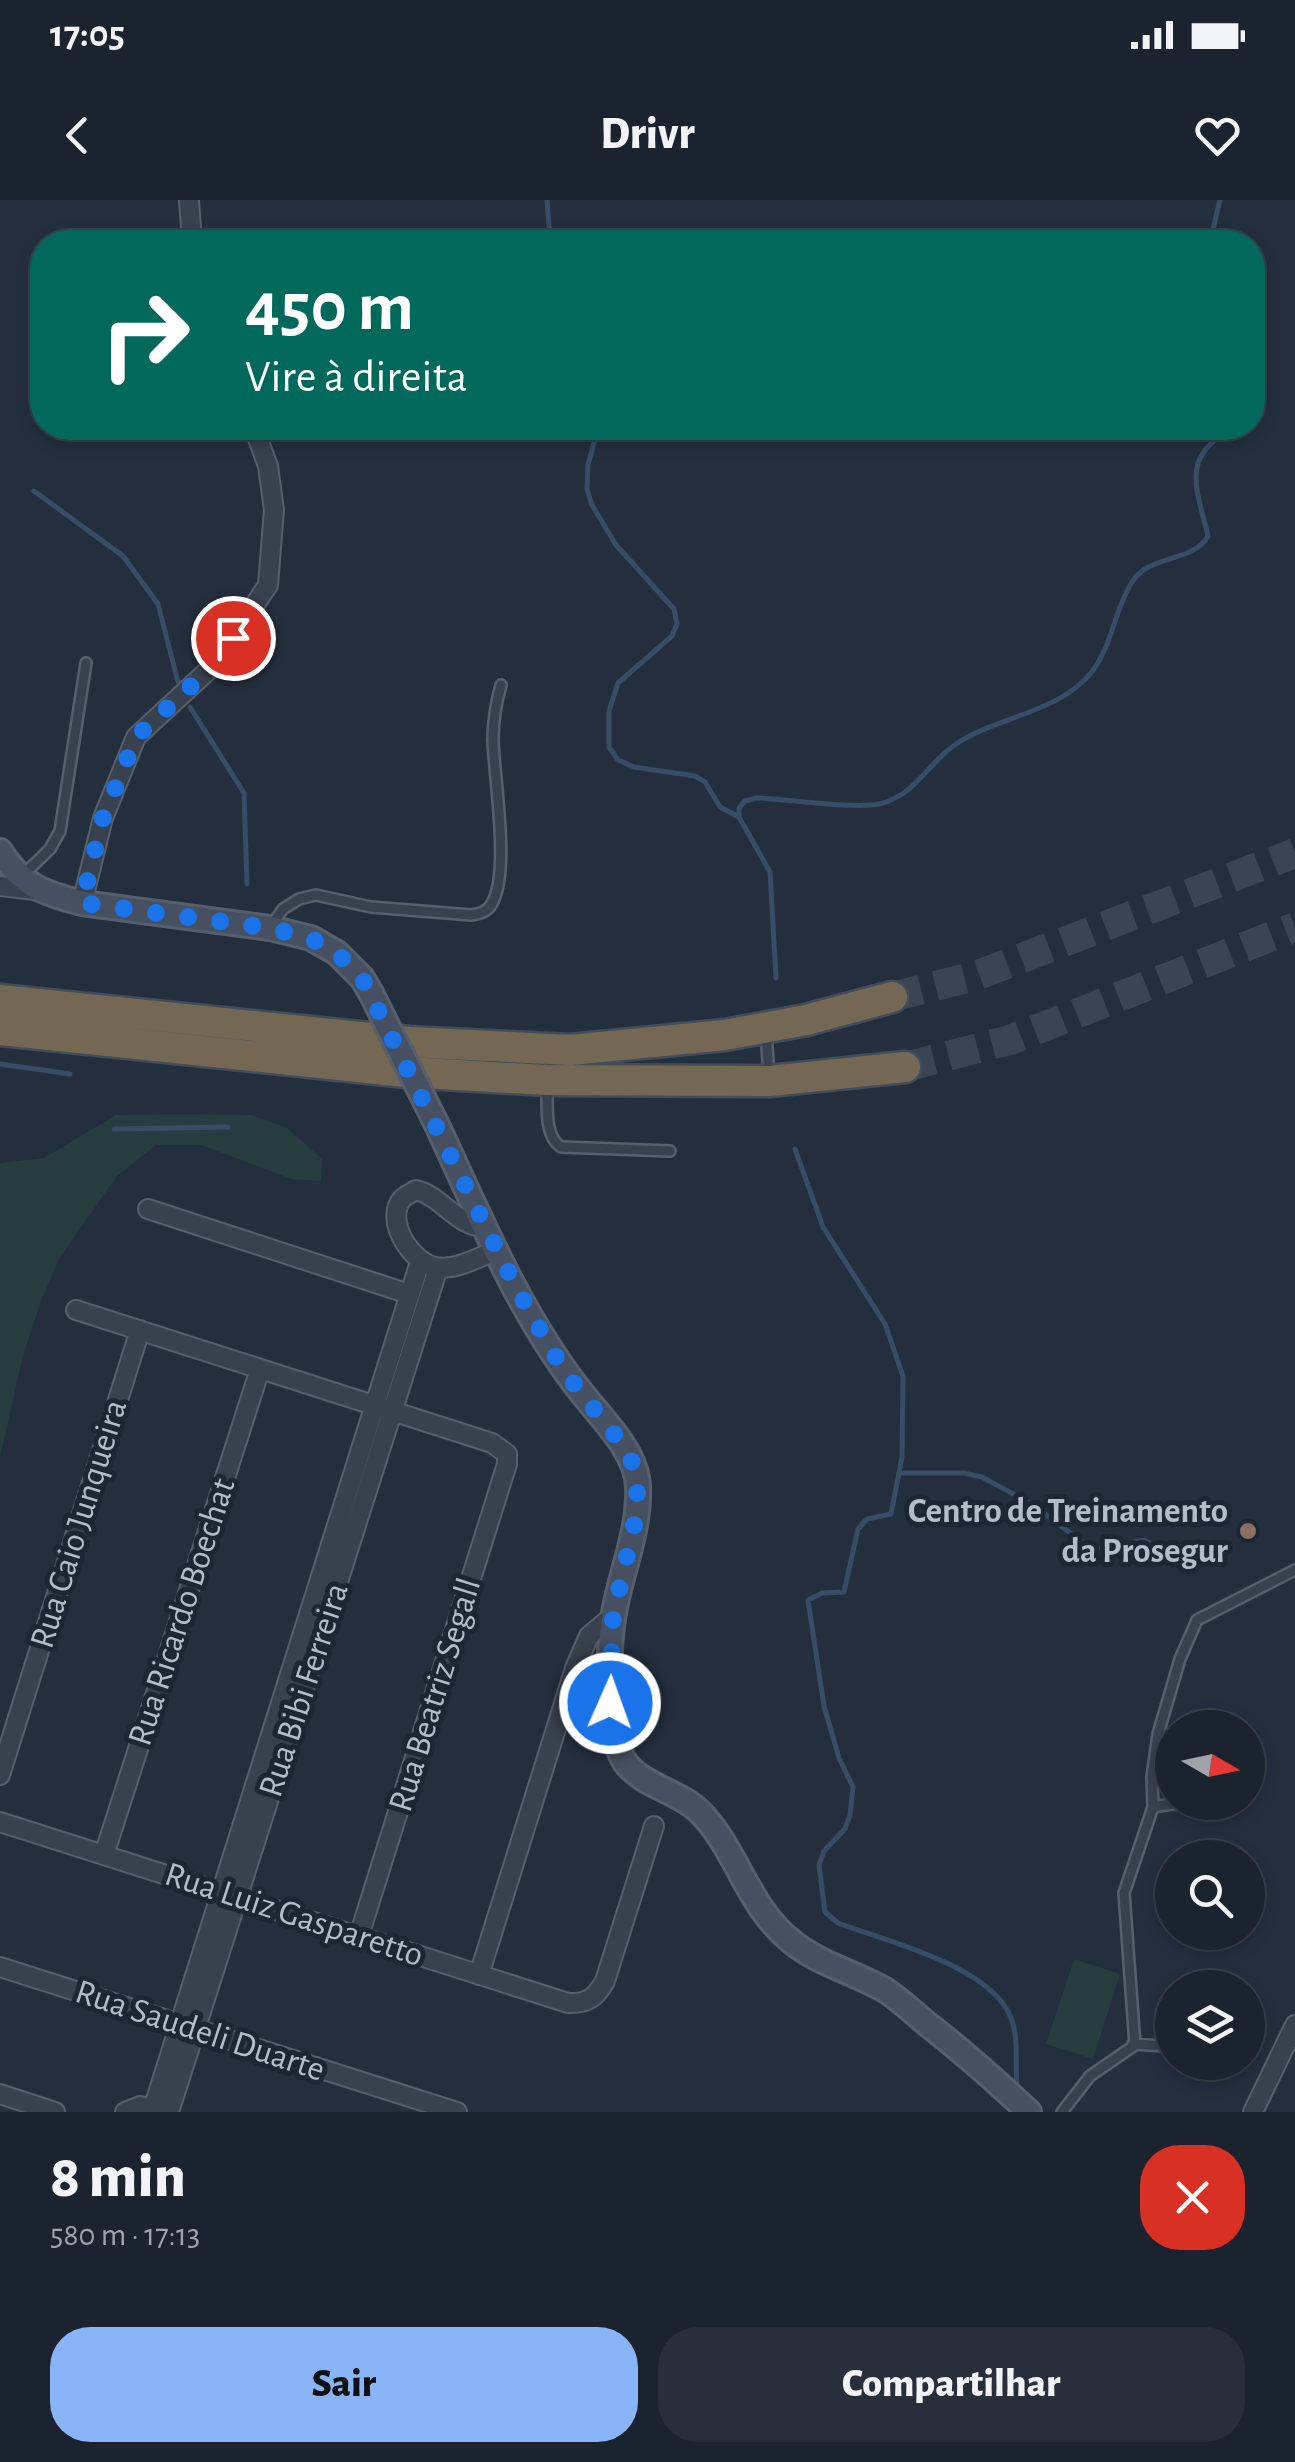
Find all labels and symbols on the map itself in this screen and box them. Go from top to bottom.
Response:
pin [191,596,276,681]
street label: Rua Caio Junqueira [25,1396,133,1652]
street label: Rua Ricardo Boechat [122,1474,242,1750]
place label: Centro de Treinamento da Prosegur [908,1494,1228,1569]
marker: Centro de Treinamento da Prosegur [1237,1520,1259,1542]
street label: Rua Beatriz Segall [383,1574,487,1816]
street label: Rua Bibi Ferreira [253,1579,355,1801]
position arrow [558,1651,662,1755]
north arrow [1155,1710,1265,1820]
street label: Rua Luiz Gasparetto [160,1857,428,1973]
street label: Rua Saudeli Duarte [71,1974,329,2088]

